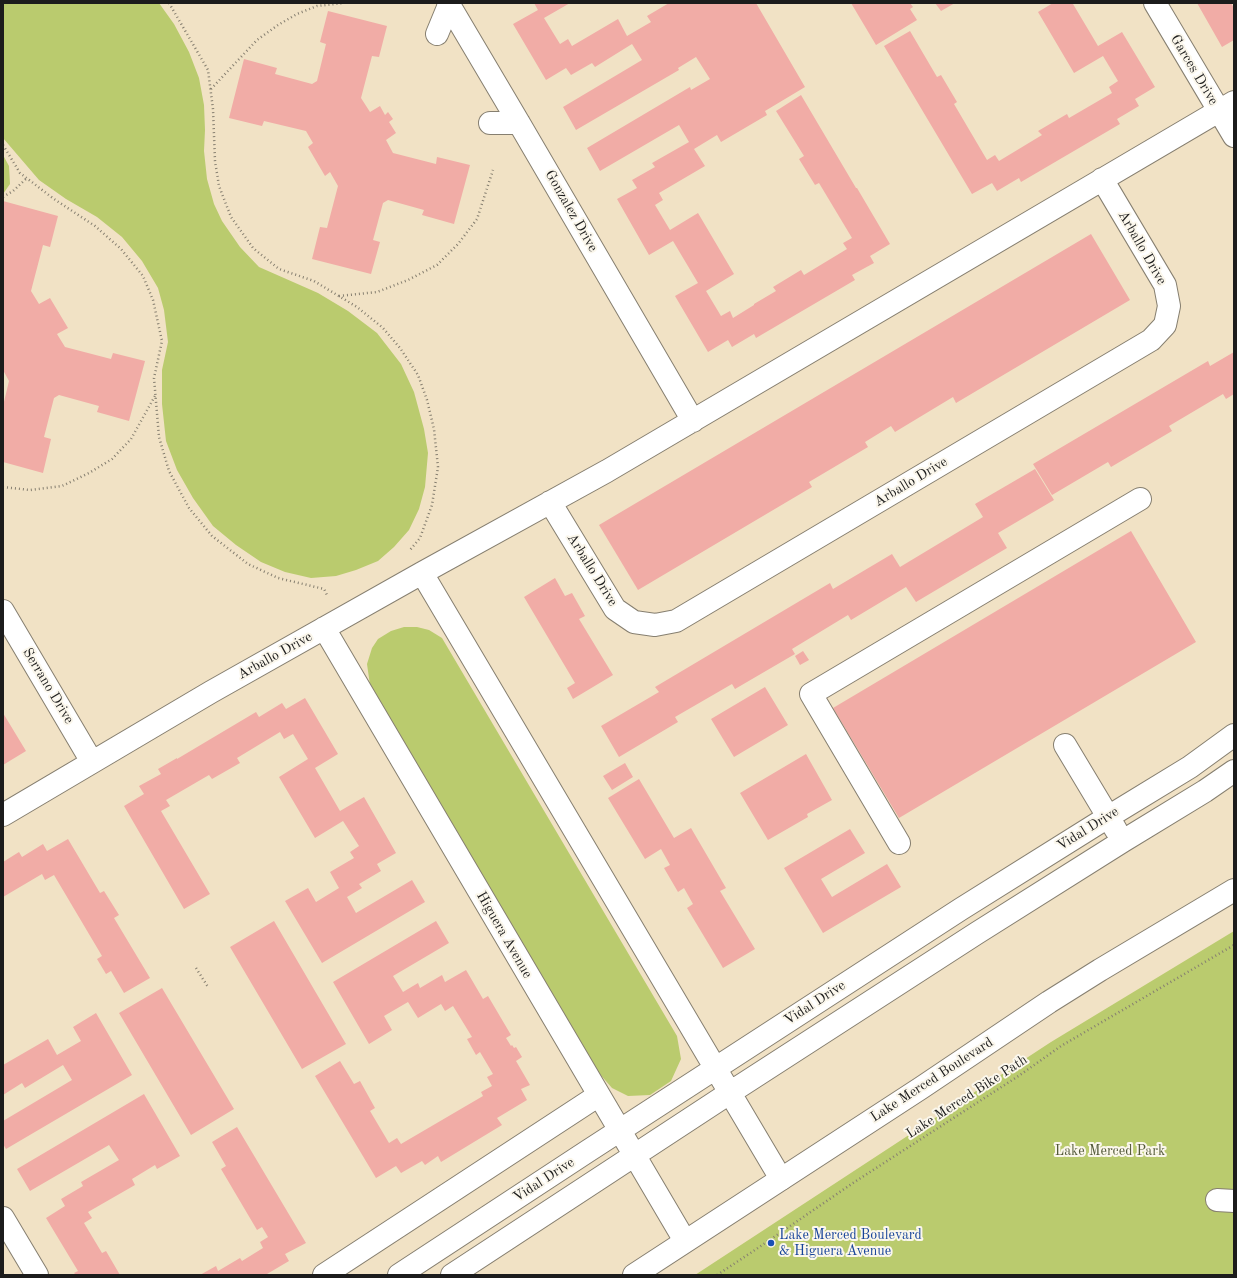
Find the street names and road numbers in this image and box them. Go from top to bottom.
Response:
street label: Garces Drive [1166,32,1222,108]
street label: Gonzalez Drive [541,167,601,255]
street label: Arballo Drive [1114,208,1170,288]
street label: Arballo Drive [871,454,951,510]
street label: Arballo Drive [563,531,621,609]
street label: Arballo Drive [235,629,315,683]
street label: Serrano Drive [19,645,77,727]
street label: Vidal Drive [1054,803,1122,855]
street label: Higuera Avenue [472,889,536,981]
street label: Vidal Drive [781,977,849,1029]
street label: Lake Merced Boulevard [868,1034,996,1126]
street label: Lake Merced Bike Path [903,1052,1031,1142]
street label: Vidal Drive [510,1154,578,1206]

